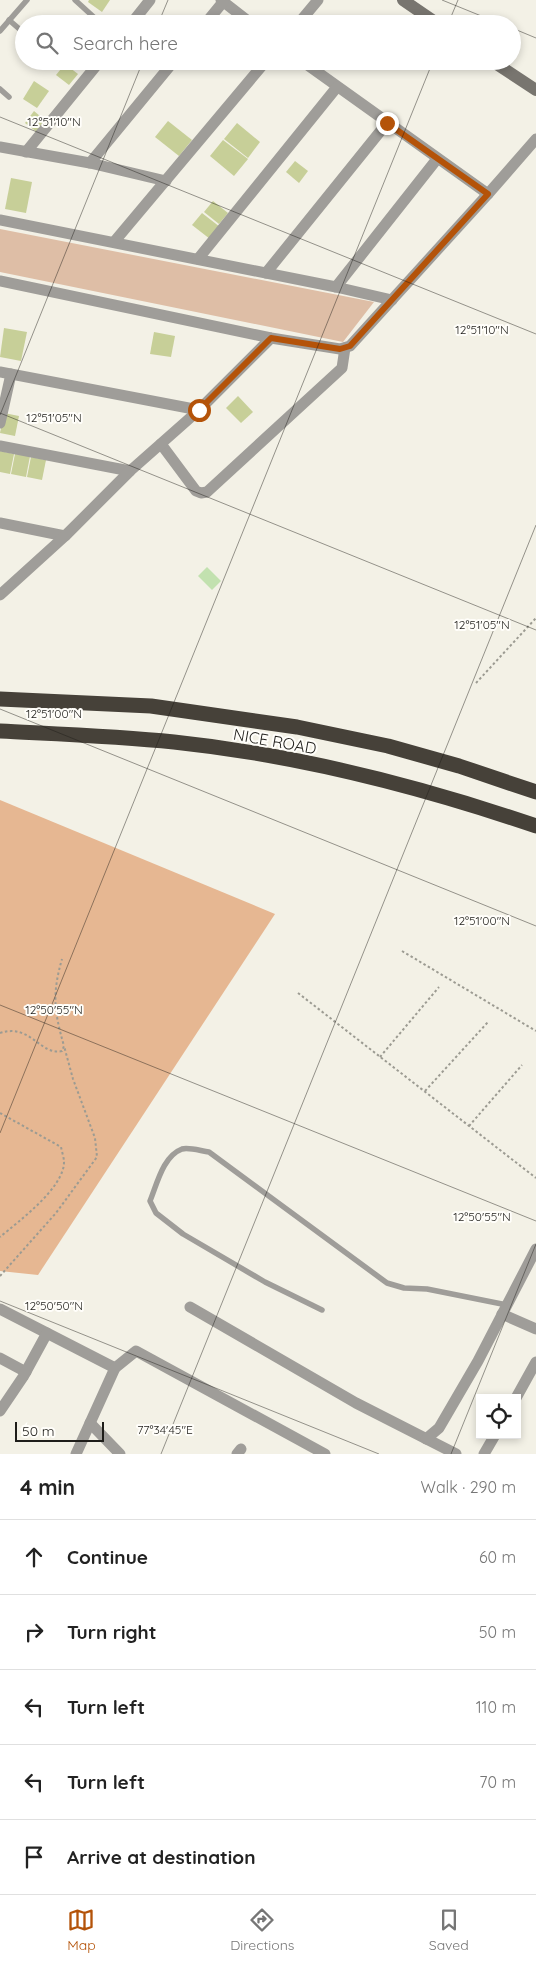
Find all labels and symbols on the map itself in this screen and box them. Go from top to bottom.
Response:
route end [376,112,399,135]
text: 12°51'10"N [27,114,81,129]
text: 12°51'10"N [455,322,509,337]
route start [188,399,211,422]
text: 12°51'05"N [26,410,82,425]
text: 12°51'05"N [454,617,510,632]
text: 12°51'00"N [26,706,82,721]
street label: NICE ROAD [232,724,318,758]
text: 12°51'00"N [454,913,510,928]
text: 12°50'55"N [25,1002,83,1017]
text: 12°50'55"N [453,1209,511,1224]
text: 12°50'50"N [25,1298,83,1313]
scale bar [15,1419,104,1442]
text: 77°34'45"E [137,1422,193,1437]

